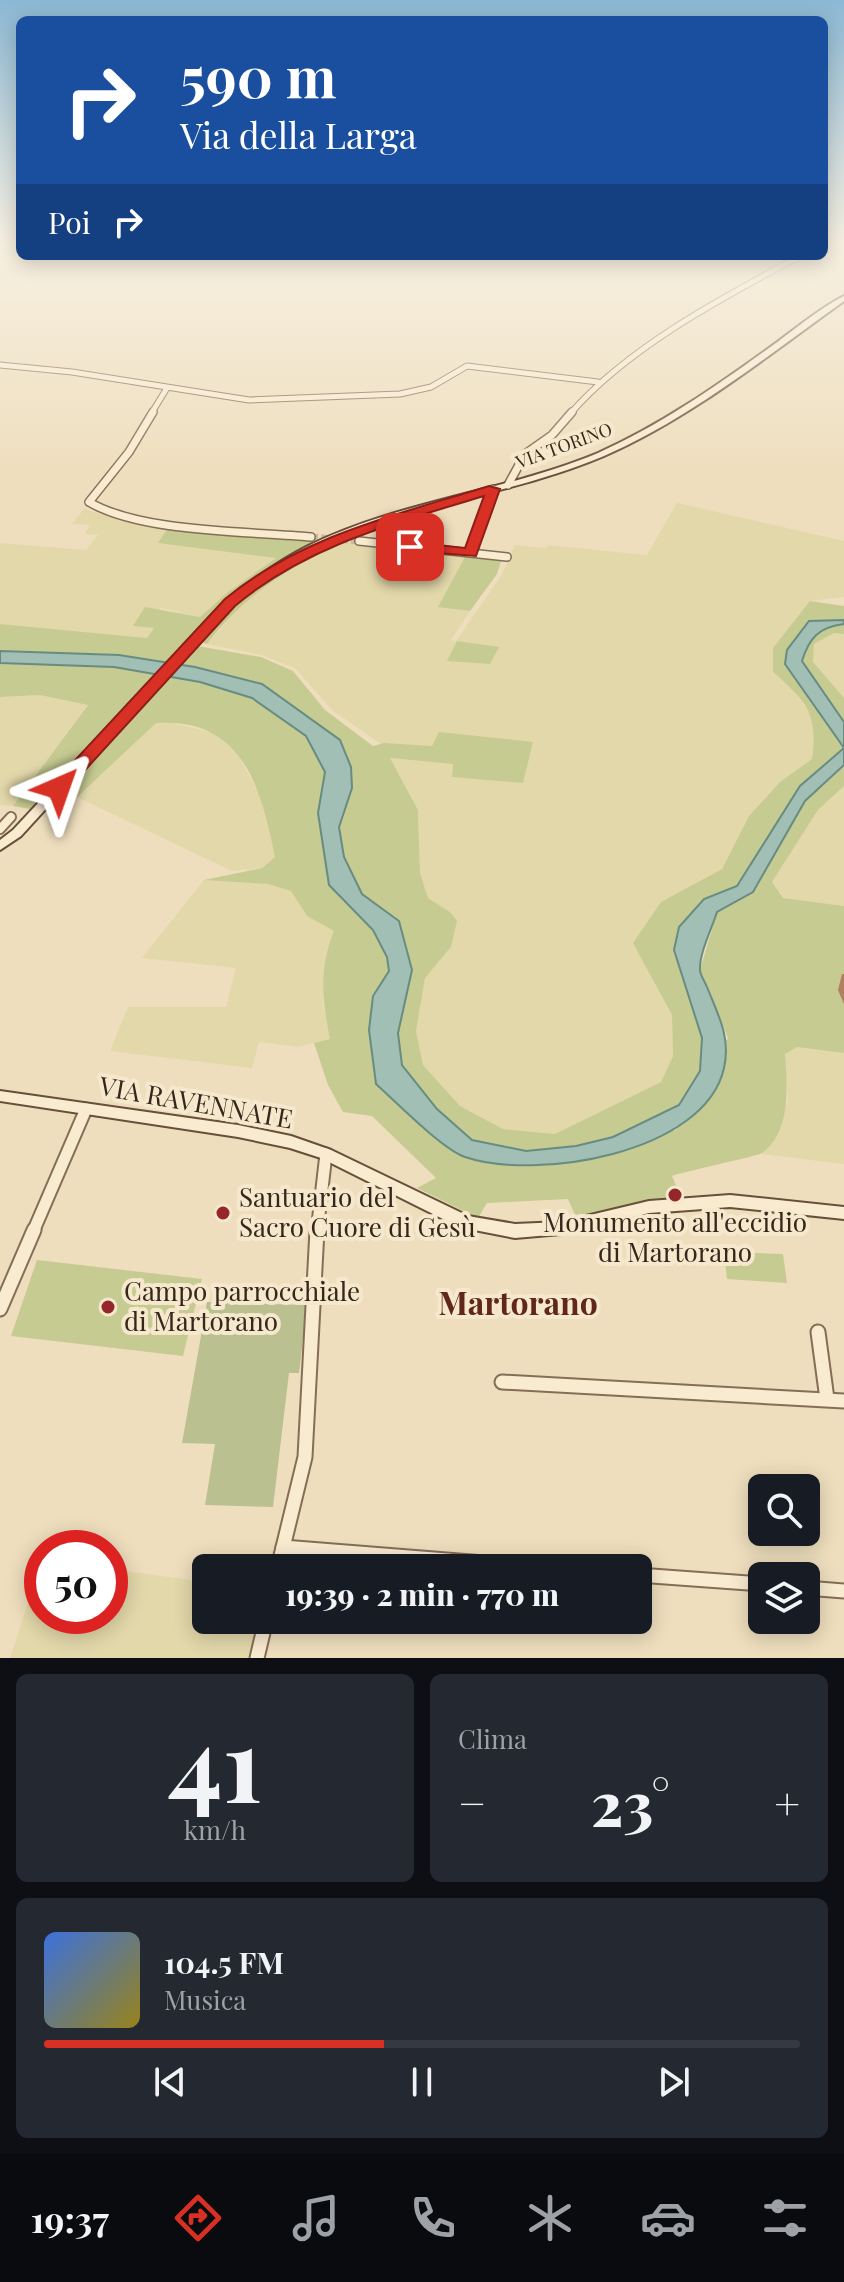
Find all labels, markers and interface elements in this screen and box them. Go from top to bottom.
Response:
text: 590 m [180,38,337,113]
icon: right [48,48,152,152]
text: Via della Larga [180,110,417,158]
icon: right [106,200,150,244]
text: Poi [48,202,90,242]
street label: VIA TORINO [511,417,615,474]
pin [376,513,444,581]
icon: arrive [388,525,432,569]
position arrow [17,746,101,830]
street label: VIA RAVENNATE [96,1067,296,1136]
place label: Santuario del Sacro Cuore di Gesù [239,1179,476,1244]
marker: Monumento all'eccidio di Martorano [666,1186,684,1204]
marker: Santuario del Sacro Cuore di Gesù [214,1204,232,1222]
place label: Monumento all'eccidio di Martorano [543,1204,807,1269]
place label: Campo parrocchiale di Martorano [124,1273,360,1338]
district label: Martorano [438,1280,598,1323]
marker: Campo parrocchiale di Martorano [99,1298,117,1316]
map controls [748,1474,820,1634]
button: search [748,1474,820,1546]
speed limit sign: 50 [24,1530,128,1634]
button: layers [748,1562,820,1634]
text: 19:39 · 2 min · 770 m [285,1574,559,1614]
text: 41 [168,1690,262,1829]
text: Clima [458,1721,527,1756]
text: 23° [591,1761,670,1841]
text: − [458,1772,486,1831]
text: + [774,1772,800,1831]
text: km/h [184,1812,246,1847]
text: 104.5 FM [164,1942,284,1982]
text: Musica [164,1982,246,2017]
icon: previous [148,2060,192,2104]
icon: pause [400,2060,444,2104]
icon: next [652,2060,696,2104]
icon: directions [170,2190,226,2246]
icon: music [288,2190,344,2246]
icon: phone [405,2190,461,2246]
icon: climate [522,2190,578,2246]
icon: car [640,2190,696,2246]
icon: filters [757,2190,813,2246]
text: 19:37 [31,2194,109,2242]

